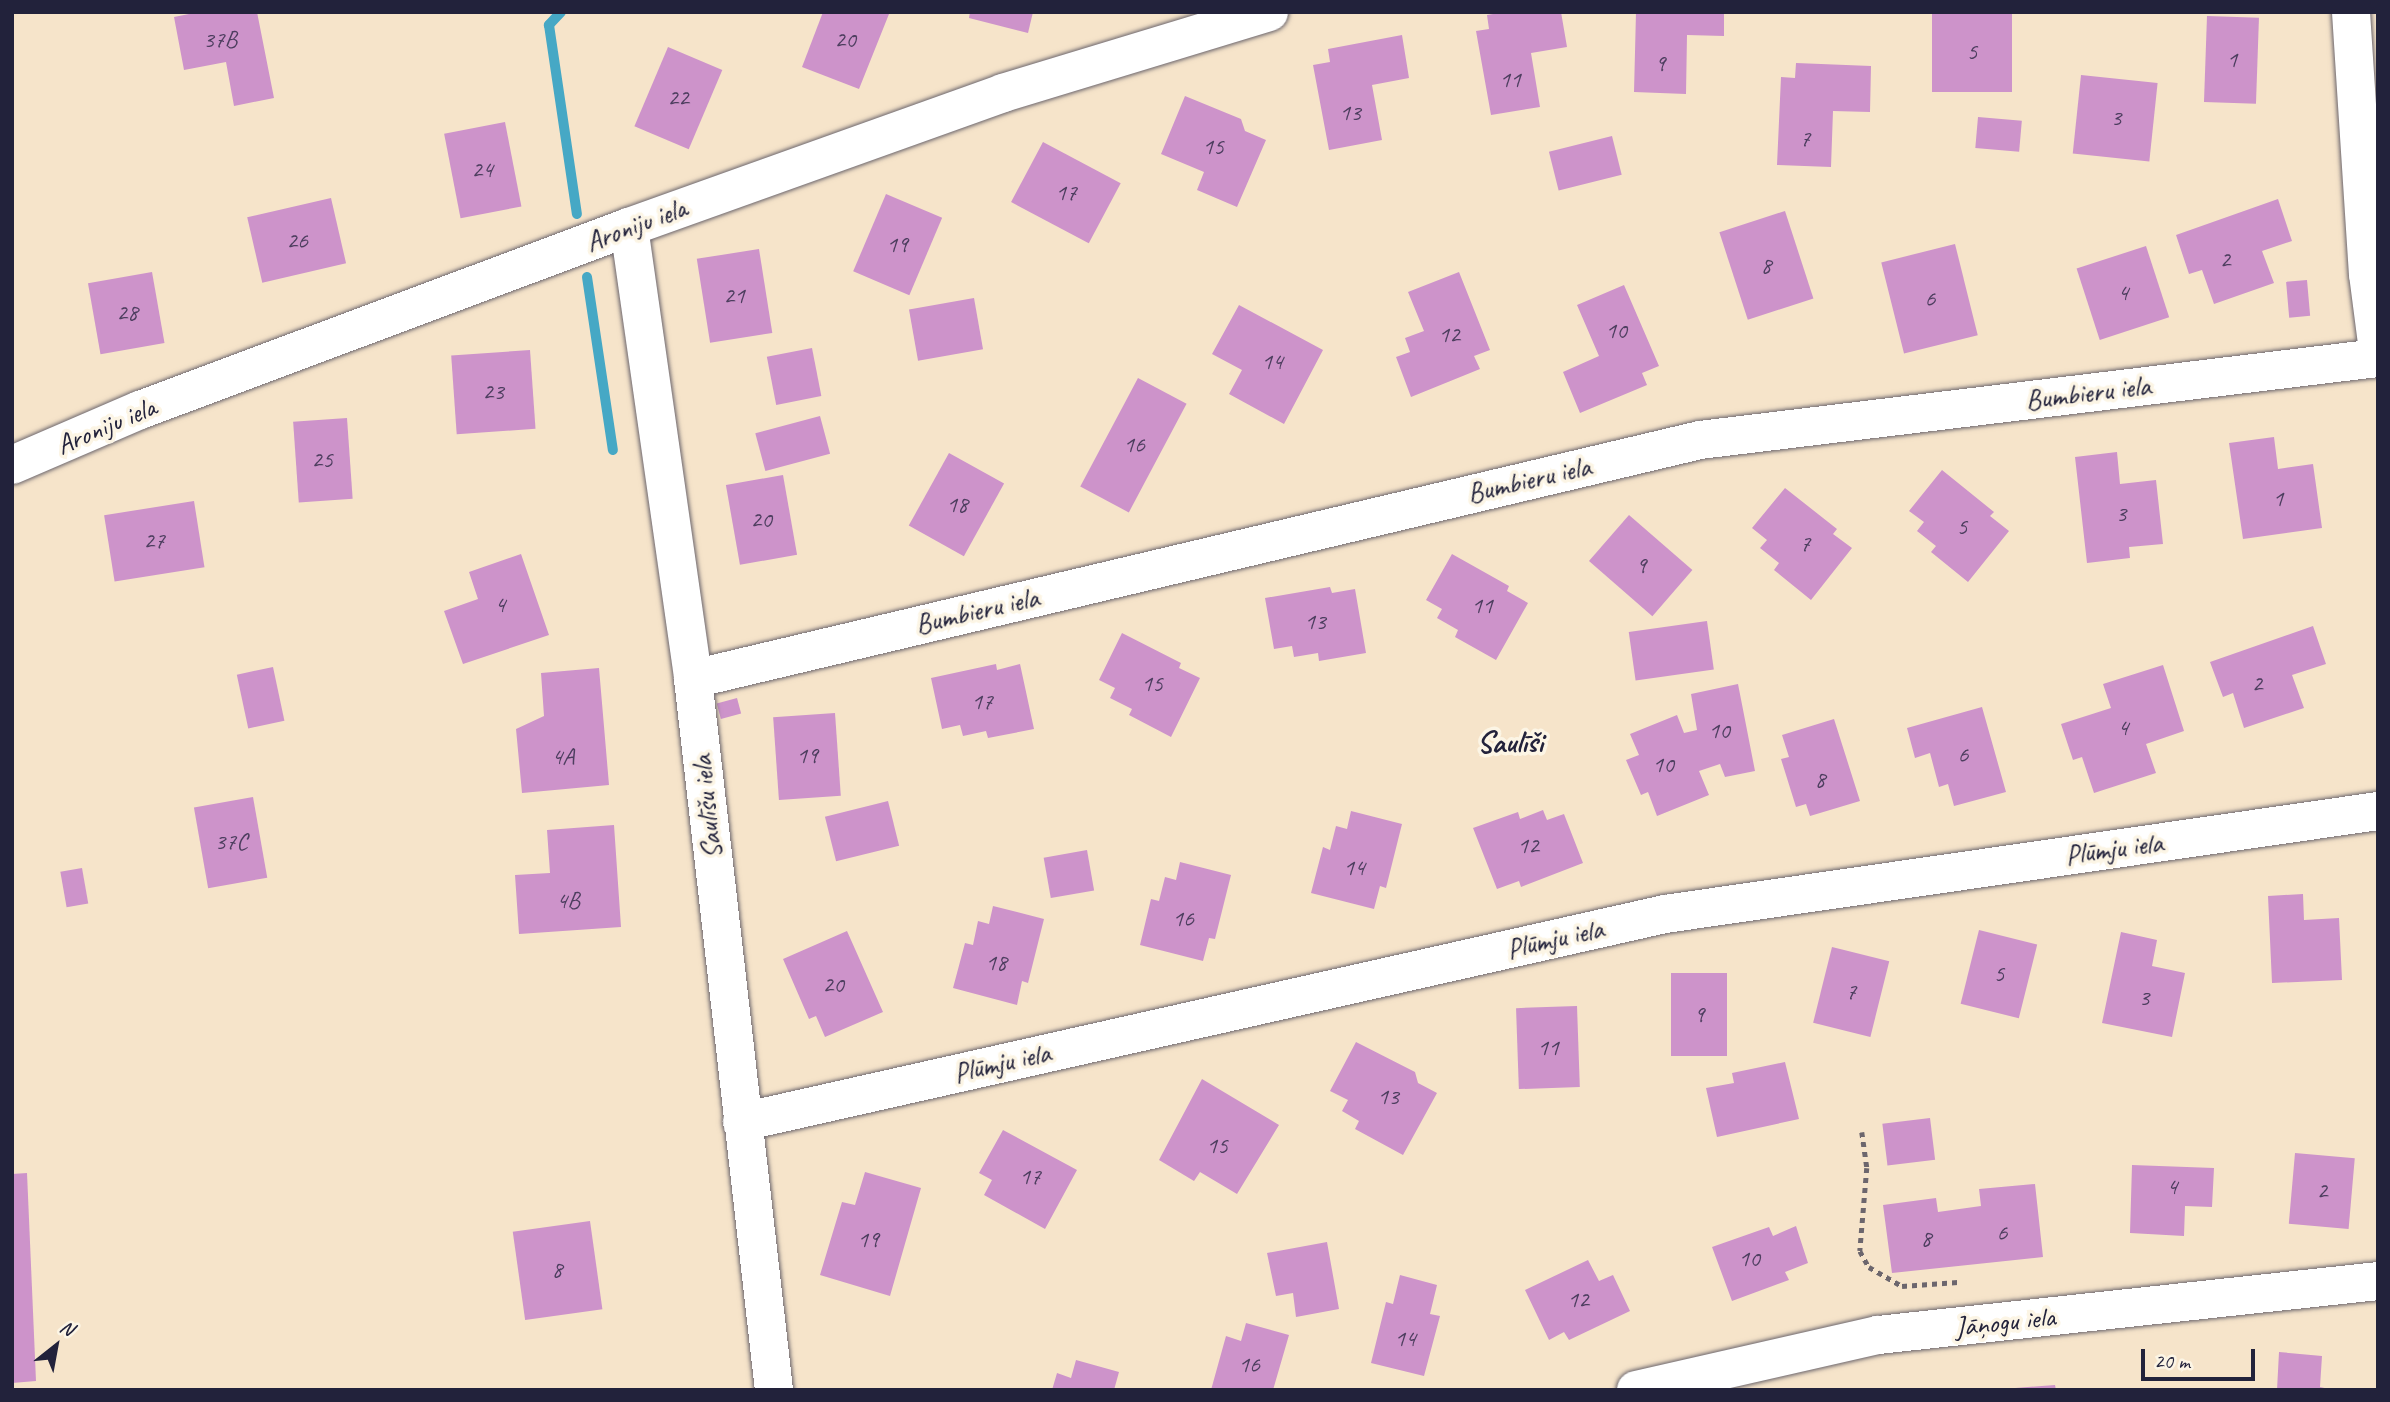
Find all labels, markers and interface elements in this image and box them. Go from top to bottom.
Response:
house number: 37B [203,26,237,54]
house number: 20 [834,26,856,54]
house number: 5 [1967,38,1977,66]
house number: 1 [2227,46,2237,74]
house number: 9 [1655,50,1665,78]
house number: 11 [1499,66,1521,94]
house number: 22 [667,84,689,112]
house number: 13 [1339,99,1361,127]
house number: 3 [2111,104,2121,132]
house number: 7 [1800,125,1810,153]
house number: 15 [1202,133,1224,161]
house number: 24 [471,156,493,184]
house number: 17 [1055,179,1077,207]
street label: Aroniju iela [581,191,691,259]
house number: 26 [286,227,308,255]
house number: 19 [886,231,908,259]
house number: 2 [2220,246,2230,274]
house number: 8 [1761,252,1771,280]
house number: 4 [2118,279,2128,307]
house number: 21 [723,282,745,310]
house number: 6 [1925,285,1935,313]
house number: 28 [116,299,138,327]
house number: 10 [1605,317,1627,345]
house number: 12 [1438,321,1460,349]
house number: 14 [1261,348,1283,376]
street label: Bumbieru iela [2024,369,2152,417]
house number: 23 [482,378,504,406]
street label: Aroniju iela [51,390,161,462]
house number: 16 [1123,431,1145,459]
house number: 25 [311,446,333,474]
street label: Bumbieru iela [1464,450,1594,510]
house number: 1 [2273,485,2283,513]
house number: 18 [946,491,968,519]
house number: 3 [2116,500,2126,528]
house number: 20 [750,506,772,534]
house number: 5 [1957,513,1967,541]
house number: 27 [143,527,165,555]
house number: 7 [1800,530,1810,558]
house number: 9 [1636,552,1646,580]
street label: Bumbieru iela [912,581,1042,641]
house number: 4 [495,591,505,619]
house number: 11 [1471,592,1493,620]
house number: 13 [1304,608,1326,636]
house number: 15 [1141,670,1163,698]
house number: 2 [2252,670,2262,698]
house number: 17 [971,688,993,716]
house number: 4 [2118,714,2128,742]
house number: 10 [1708,717,1730,745]
district label: Saulīši [1477,724,1543,760]
house number: 6 [1958,741,1968,769]
house number: 19 [796,742,818,770]
house number: 4A [552,743,574,771]
house number: 10 [1652,751,1674,779]
street label: Saulīšu iela [685,754,729,860]
house number: 8 [1815,766,1825,794]
street label: Plūmju iela [2063,826,2165,872]
house number: 37C [215,828,247,856]
house number: 12 [1517,832,1539,860]
house number: 14 [1343,854,1365,882]
house number: 4B [556,887,580,915]
house number: 16 [1172,905,1194,933]
street label: Plūmju iela [1504,912,1606,966]
house number: 18 [985,949,1007,977]
house number: 5 [1994,960,2004,988]
house number: 20 [822,971,844,999]
house number: 7 [1846,978,1856,1006]
house number: 3 [2139,984,2149,1012]
house number: 9 [1694,1001,1704,1029]
house number: 11 [1537,1034,1559,1062]
street label: Plūmju iela [951,1036,1053,1090]
house number: 13 [1377,1083,1399,1111]
house number: 15 [1206,1132,1228,1160]
house number: 17 [1019,1163,1041,1191]
house number: 4 [2167,1173,2177,1201]
house number: 2 [2317,1177,2327,1205]
house number: 6 [1997,1219,2007,1247]
house number: 8 [1921,1225,1931,1253]
house number: 19 [857,1226,879,1254]
house number: 10 [1738,1245,1760,1273]
house number: 8 [552,1256,562,1284]
house number: 12 [1567,1286,1589,1314]
street label: Jāņogu iela [1953,1300,2057,1344]
north arrow [21,1311,91,1381]
text: N [56,1315,78,1341]
house number: 14 [1394,1325,1416,1353]
scale bar [2145,1336,2259,1380]
text: 20 m [2154,1348,2190,1374]
house number: 16 [1238,1351,1260,1379]

